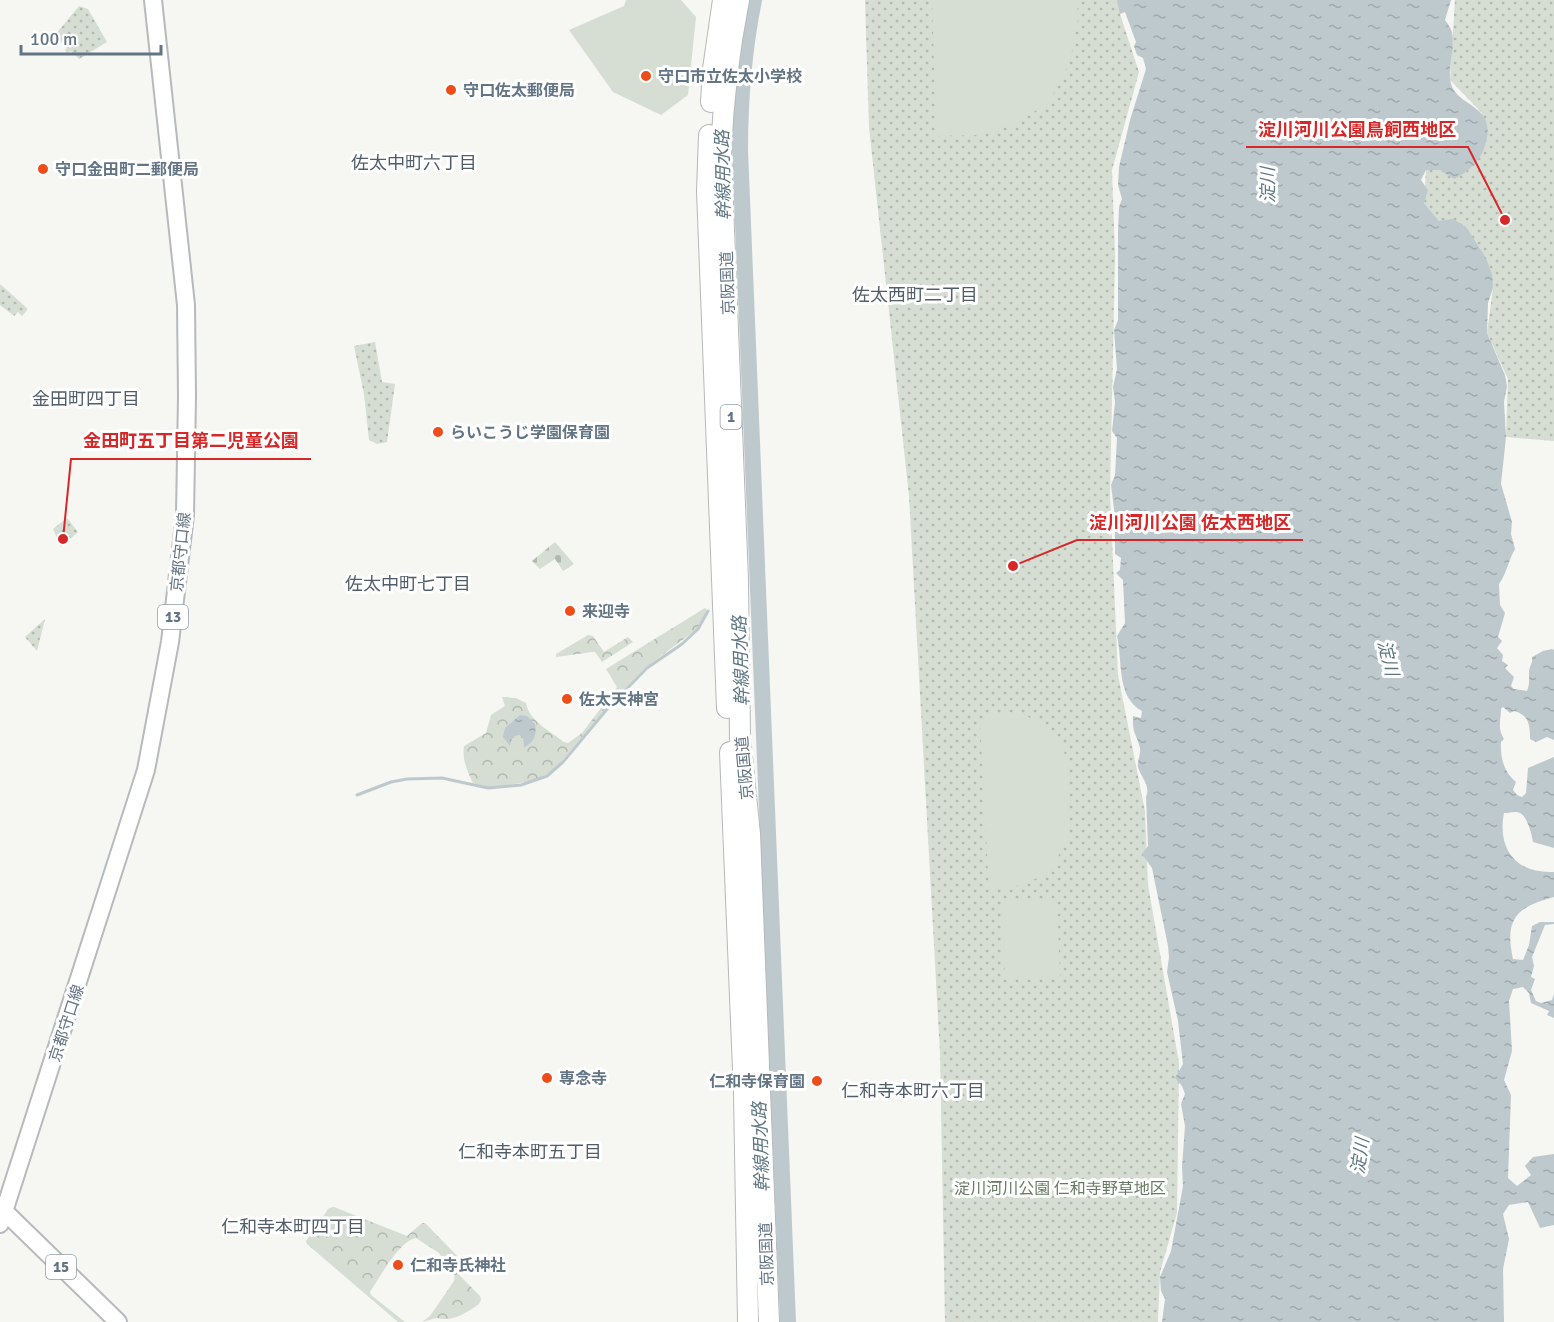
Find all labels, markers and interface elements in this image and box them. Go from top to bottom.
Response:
scale bar [21,18,160,56]
text: 100 m [30,28,77,50]
place label: 守口市立佐太小学校 [658,67,802,87]
marker: 守口市立佐太小学校 [639,69,653,83]
place label: 守口佐太郵便局 [463,81,575,101]
marker: 守口佐太郵便局 [444,83,458,97]
callout: 淀川河川公園鳥飼西地区 [1246,111,1468,147]
text: 淀川河川公園鳥飼西地区 [1258,119,1456,141]
water label: 幹線用水路 [711,128,735,220]
district label: 佐太中町六丁目 [351,152,477,174]
place label: 守口金田町二郵便局 [55,160,199,180]
marker: 守口金田町二郵便局 [36,162,50,176]
water label: 淀川 [1257,165,1279,203]
street label: 京阪国道 [717,251,739,315]
district label: 佐太西町二丁目 [852,284,978,306]
district label: 金田町四丁目 [32,388,140,410]
road number: 1 [720,405,742,429]
callout: 金田町五丁目第二児童公園 [71,423,311,459]
place label: らいこうじ学園保育園 [450,423,610,443]
marker: らいこうじ学園保育園 [431,425,445,439]
text: 金田町五丁目第二児童公園 [83,430,299,452]
callout: 淀川河川公園 佐太西地区 [1077,504,1303,540]
street label: 京都守口線 [167,511,195,593]
text: 淀川河川公園 佐太西地区 [1089,512,1291,534]
district label: 佐太中町七丁目 [345,573,471,595]
place label: 来迎寺 [582,602,630,622]
marker: 来迎寺 [563,604,577,618]
road number: 13 [158,605,188,629]
water label: 幹線用水路 [728,614,754,706]
water label: 淀川 [1373,638,1404,680]
place label: 佐太天神宮 [578,690,659,710]
marker: 佐太天神宮 [560,692,574,706]
street label: 京阪国道 [732,735,758,801]
street label: 京都守口線 [45,982,89,1064]
place label: 専念寺 [559,1069,607,1089]
marker: 専念寺 [540,1071,554,1085]
place label: 仁和寺保育園 [709,1072,805,1092]
marker: 仁和寺保育園 [810,1074,824,1088]
district label: 仁和寺本町六丁目 [841,1080,985,1102]
water label: 幹線用水路 [748,1100,774,1192]
water label: 淀川 [1347,1135,1374,1175]
district label: 仁和寺本町五丁目 [458,1141,602,1163]
park label: 淀川河川公園 仁和寺野草地区 [954,1179,1166,1199]
district label: 仁和寺本町四丁目 [221,1216,365,1238]
street label: 京阪国道 [756,1222,778,1286]
road number: 15 [46,1255,76,1279]
place label: 仁和寺氏神社 [410,1256,506,1276]
marker: 仁和寺氏神社 [391,1258,405,1272]

